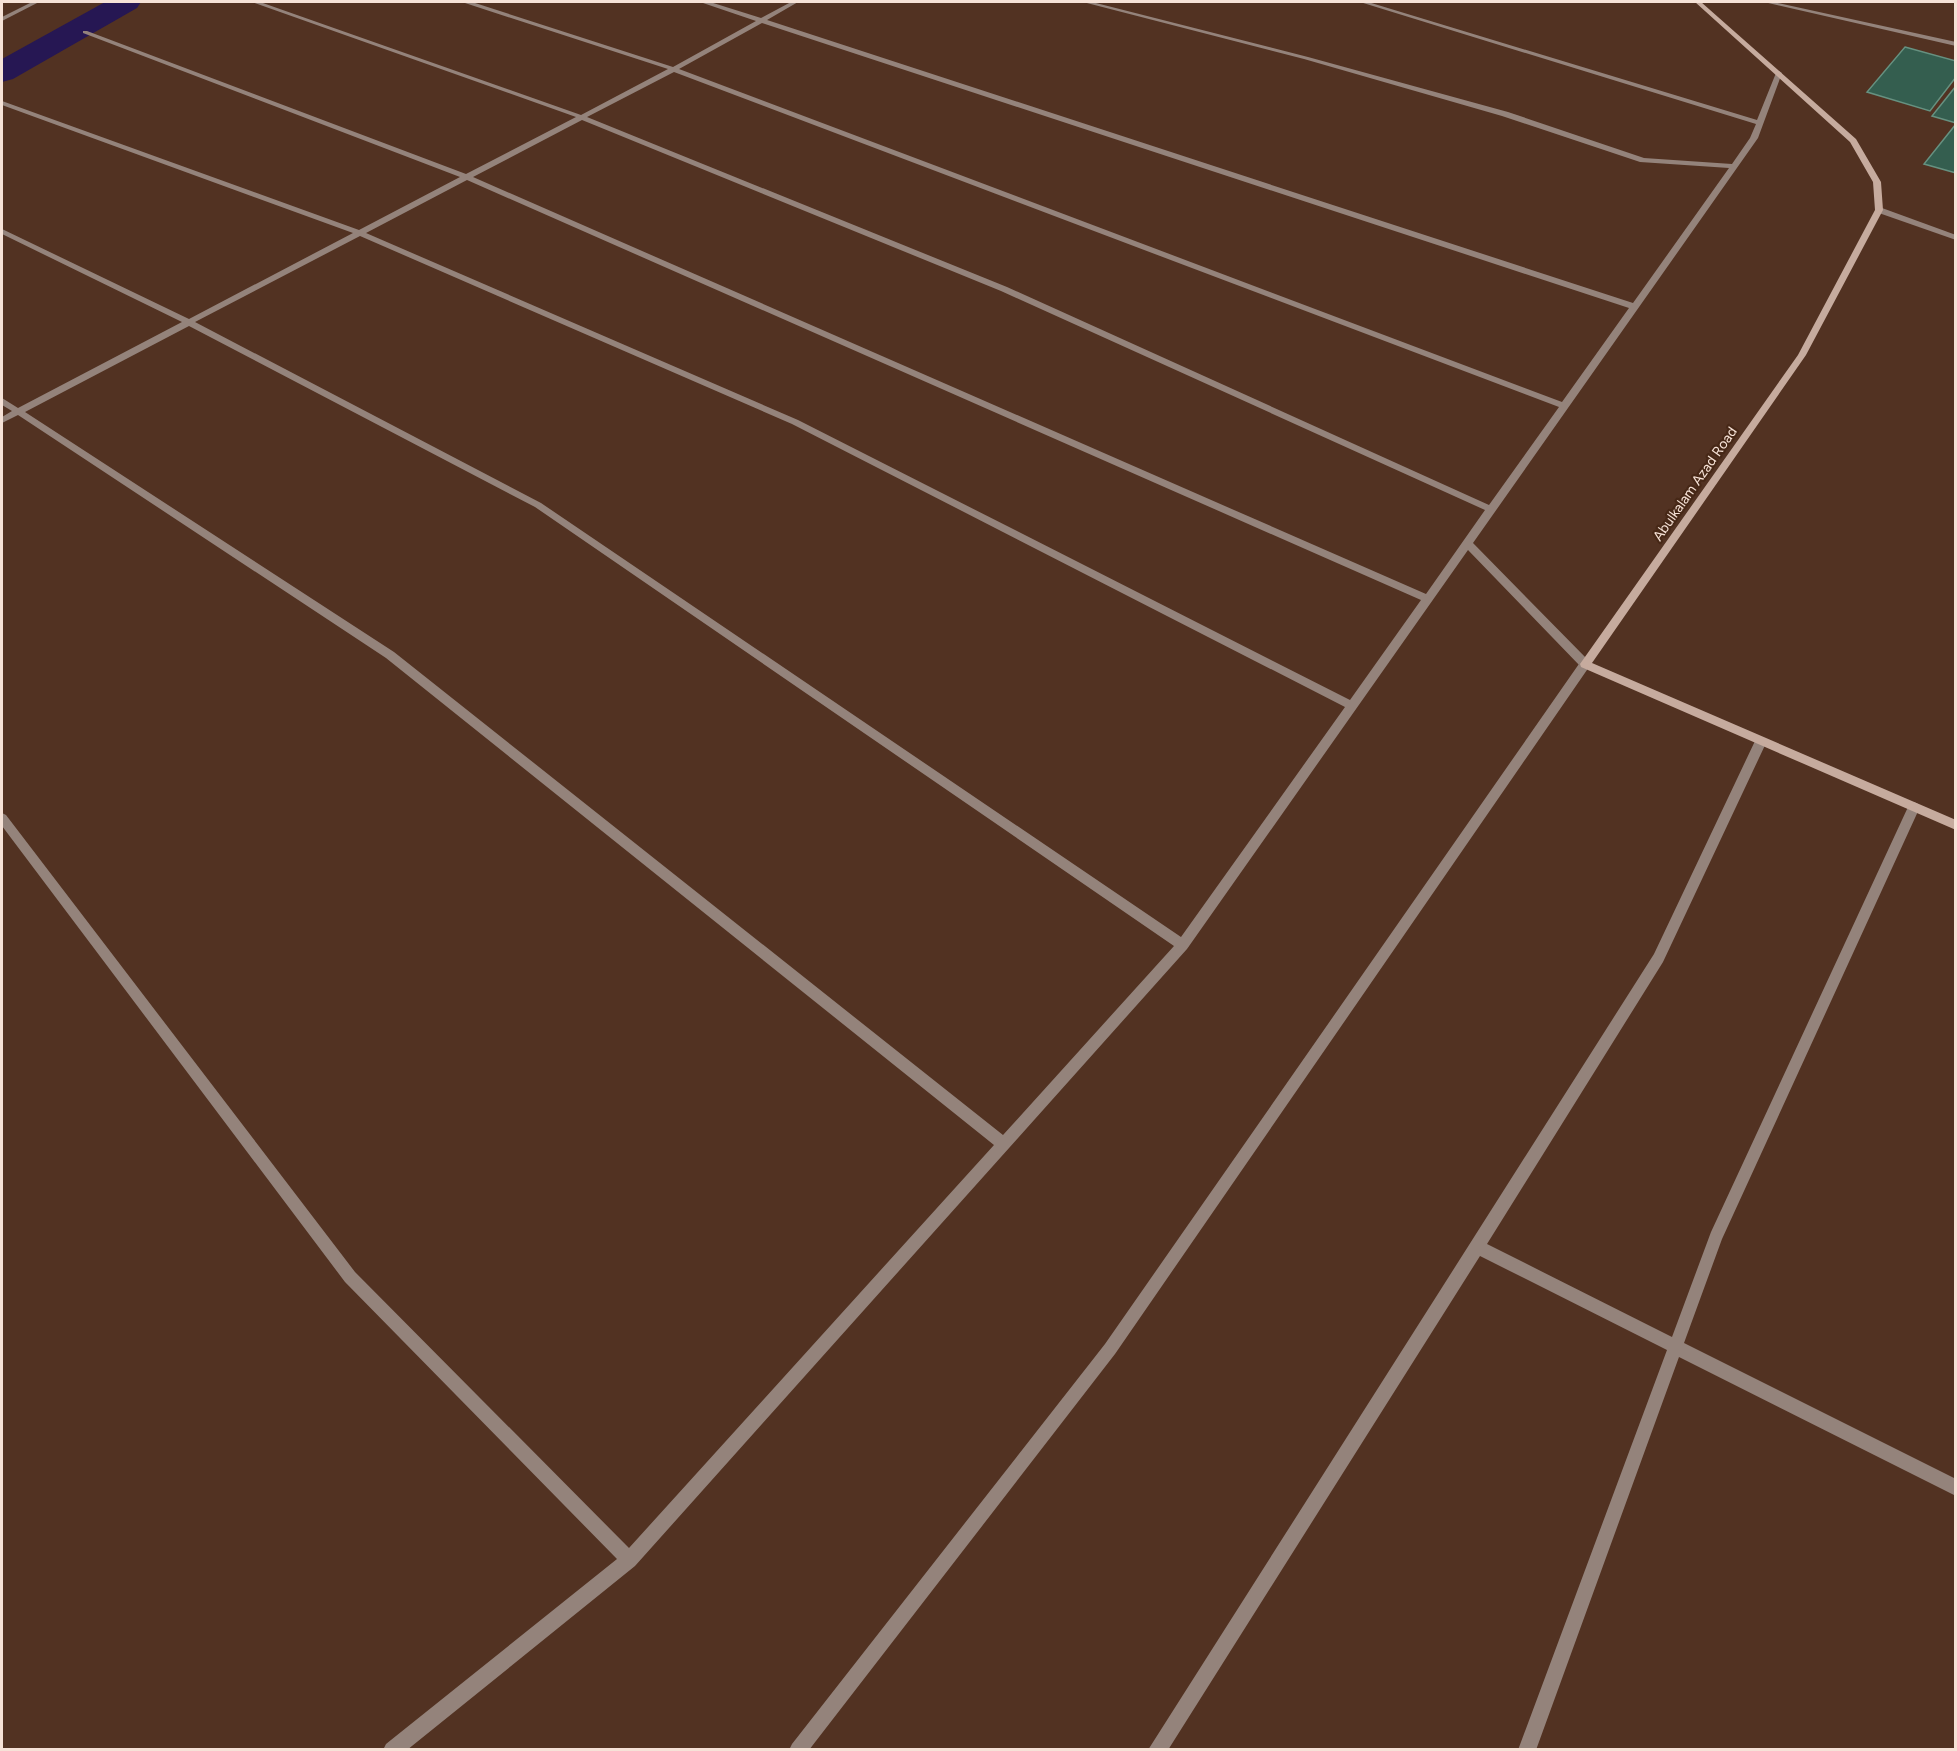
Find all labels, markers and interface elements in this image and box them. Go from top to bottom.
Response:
street label: Abulkalam Azad Road [1649,424,1741,544]

